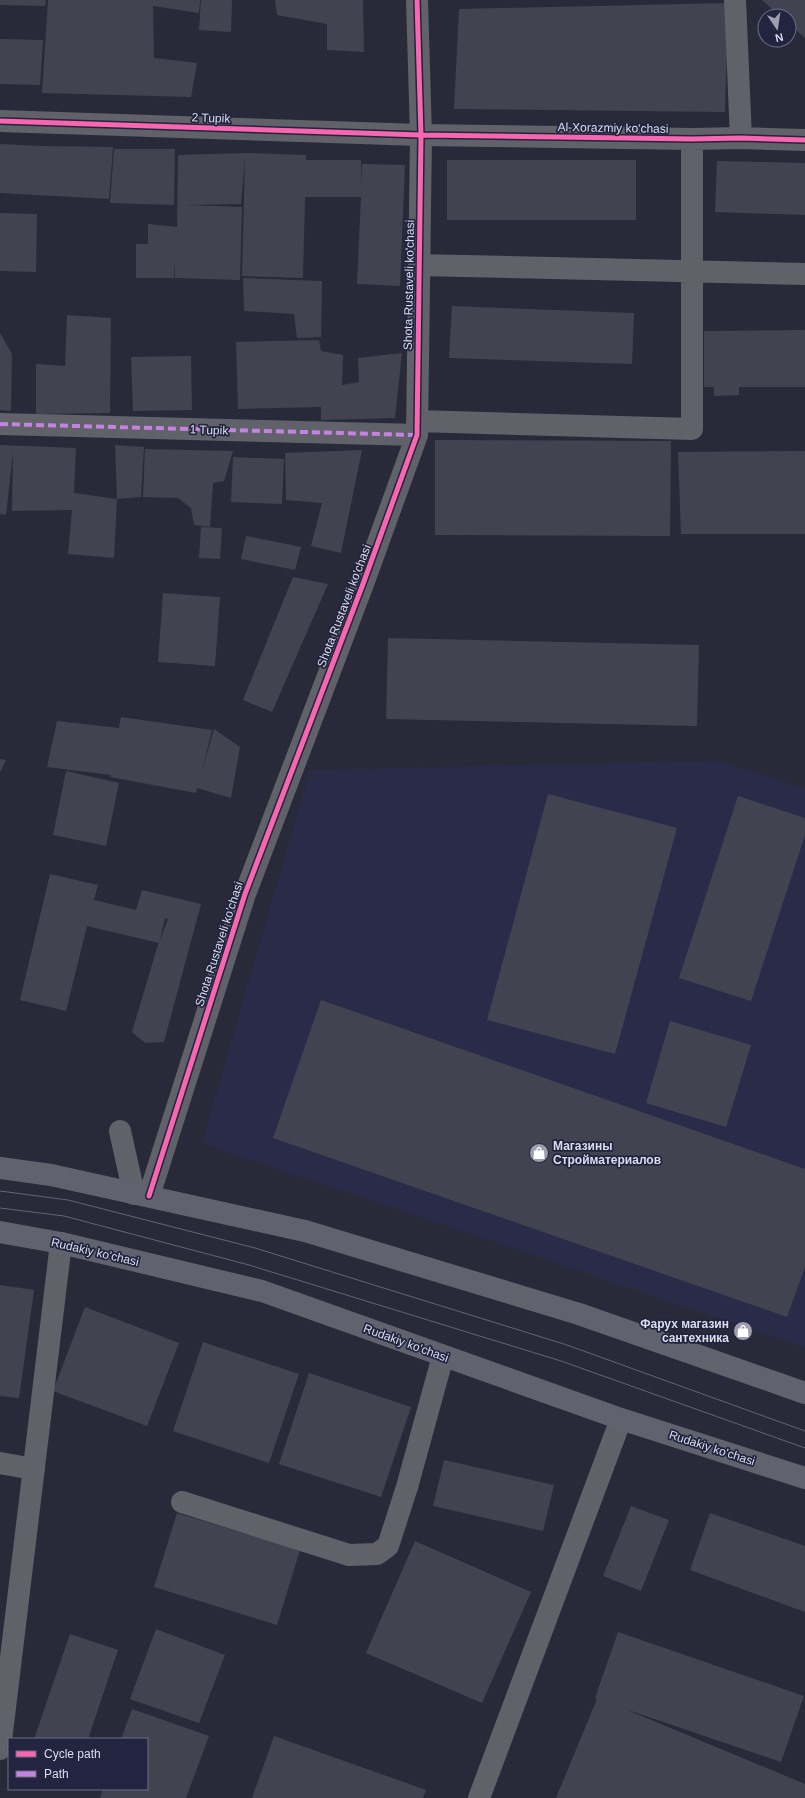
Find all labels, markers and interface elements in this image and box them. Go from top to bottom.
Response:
north arrow [757,8,797,48]
text: N [774,31,784,44]
street label: 2 Tupik [191,110,232,126]
street label: Al-Xorazmiy ko'chasi [557,120,669,136]
street label: Shota Rustaveli ko'chasi [401,220,417,350]
street label: 1 Tupik [189,422,230,438]
street label: Shota Rustaveli ko'chasi [314,543,374,669]
street label: Shota Rustaveli ko'chasi [192,880,246,1008]
place label: Магазины Стройматериалов [553,1139,661,1167]
shop icon: Магазины Стройматериалов [528,1142,550,1164]
street label: Rudakiy ko'chasi [50,1235,140,1269]
place label: Фарух магазин сантехника [640,1317,729,1345]
shop icon: Фарух магазин сантехника [732,1320,754,1342]
street label: Rudakiy ko'chasi [361,1321,451,1365]
street label: Rudakiy ko'chasi [667,1427,757,1469]
legend [8,1738,148,1790]
text: Cycle path [44,1747,101,1761]
text: Path [44,1767,69,1781]

